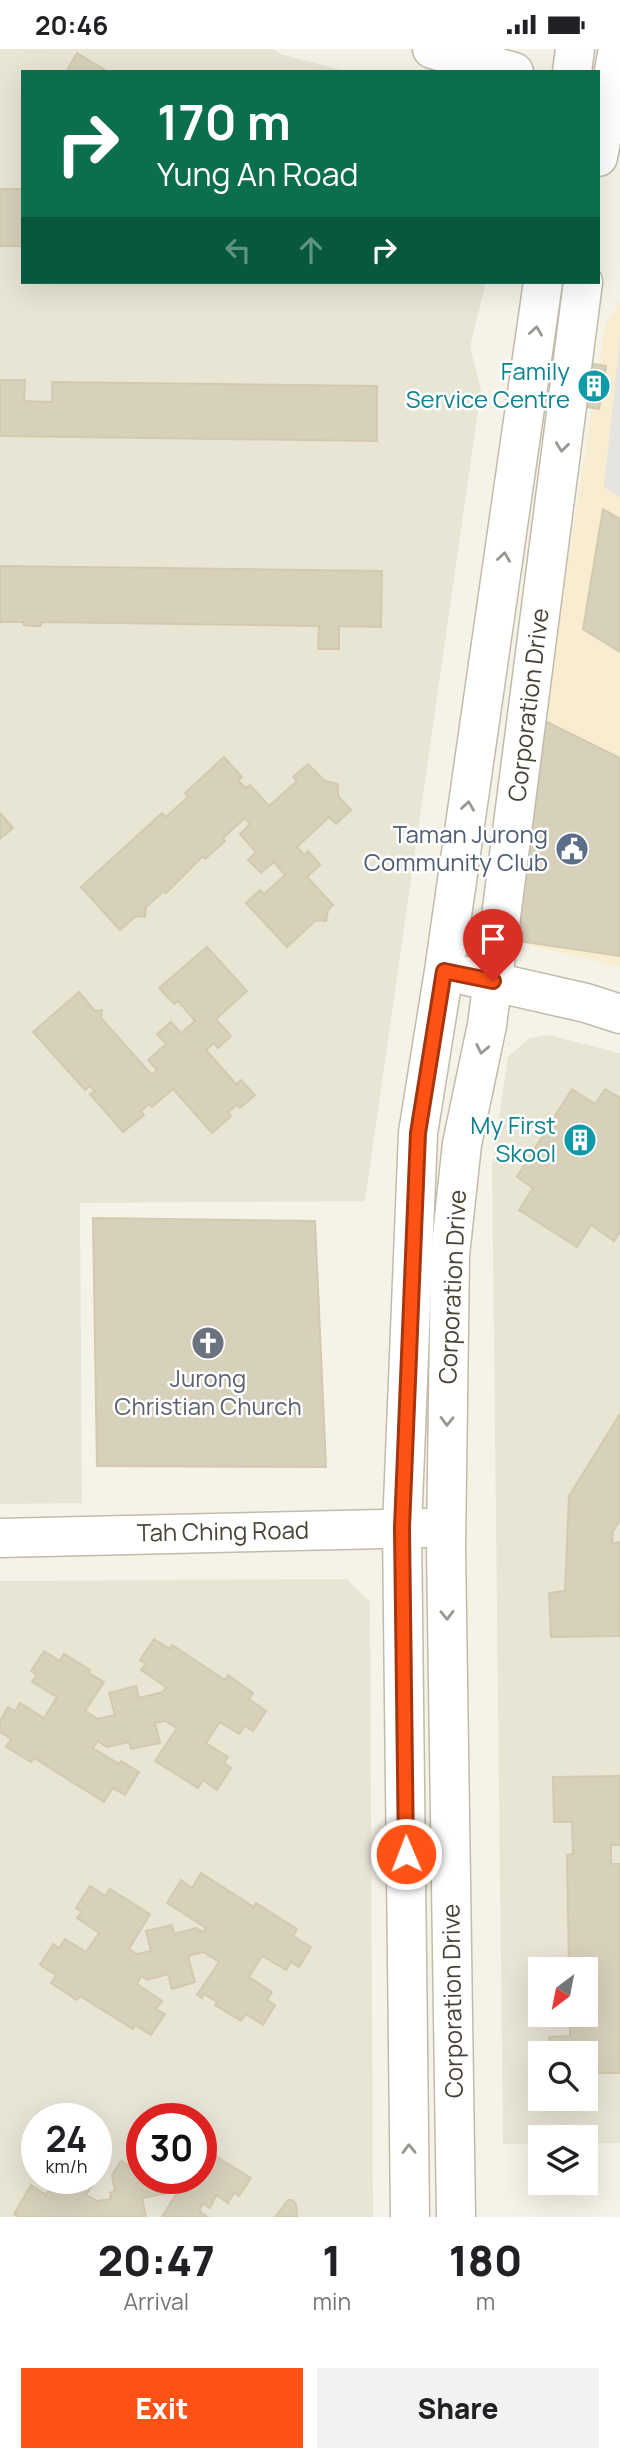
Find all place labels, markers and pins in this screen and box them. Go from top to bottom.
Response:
place label: Family Service Centre [406,354,570,415]
building icon: Family Service Centre [575,367,613,405]
place label: Taman Jurong Community Club [364,817,548,878]
public building icon: Taman Jurong Community Club [553,830,591,868]
pin [463,909,523,981]
place label: My First Skool [470,1108,556,1169]
building icon: My First Skool [561,1121,599,1159]
church icon: Jurong Christian Church [189,1324,227,1362]
place label: Jurong Christian Church [114,1361,302,1422]

